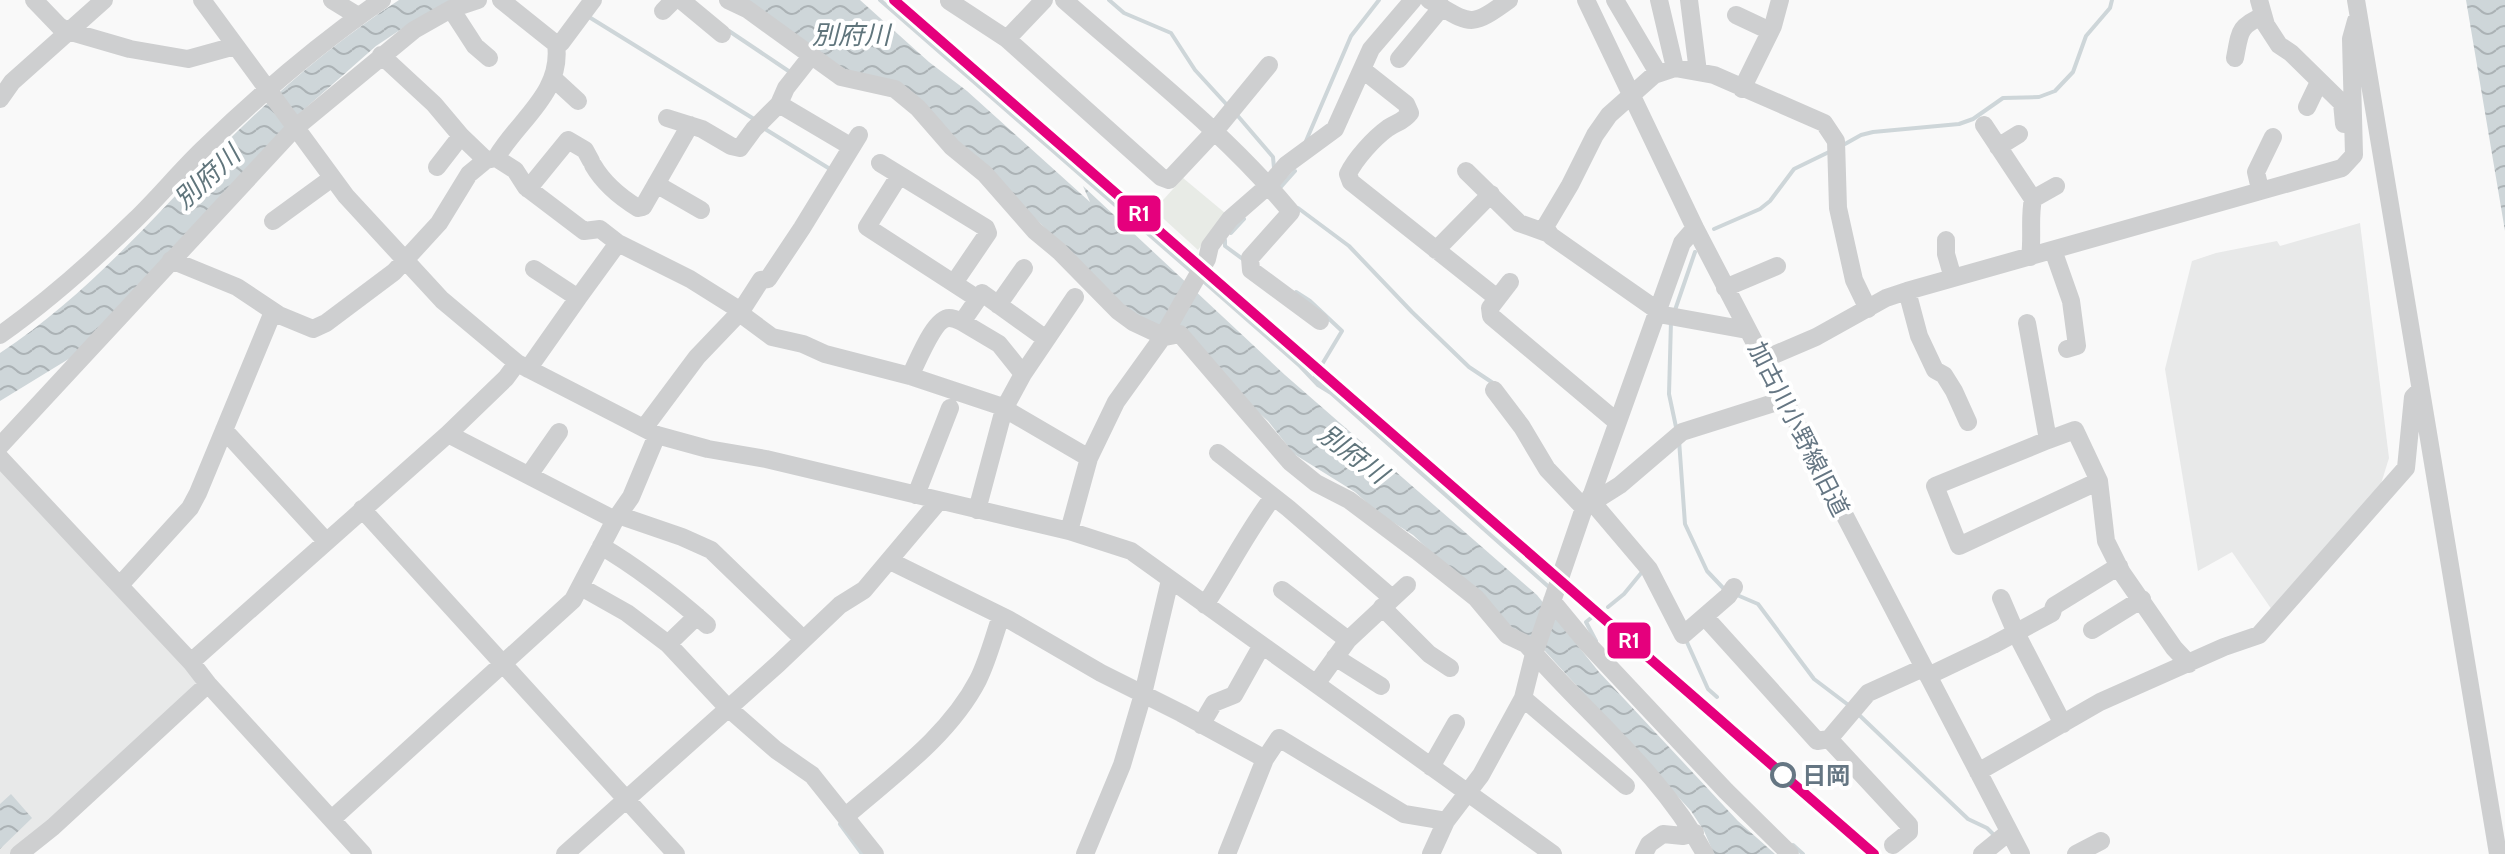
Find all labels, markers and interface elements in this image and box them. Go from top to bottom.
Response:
water label: 別府川 [812,19,893,51]
water label: 別府川 [168,137,249,215]
line badge: R1 [1116,194,1162,233]
text: R1 [1128,200,1150,227]
street label: 加古川小野線旧道 [1742,337,1856,521]
water label: 別府川 [1312,418,1396,492]
line badge: R1 [1606,621,1652,660]
text: R1 [1618,627,1640,654]
place label: 日岡 [1802,761,1850,790]
marker: 日岡 [1771,763,1795,787]

